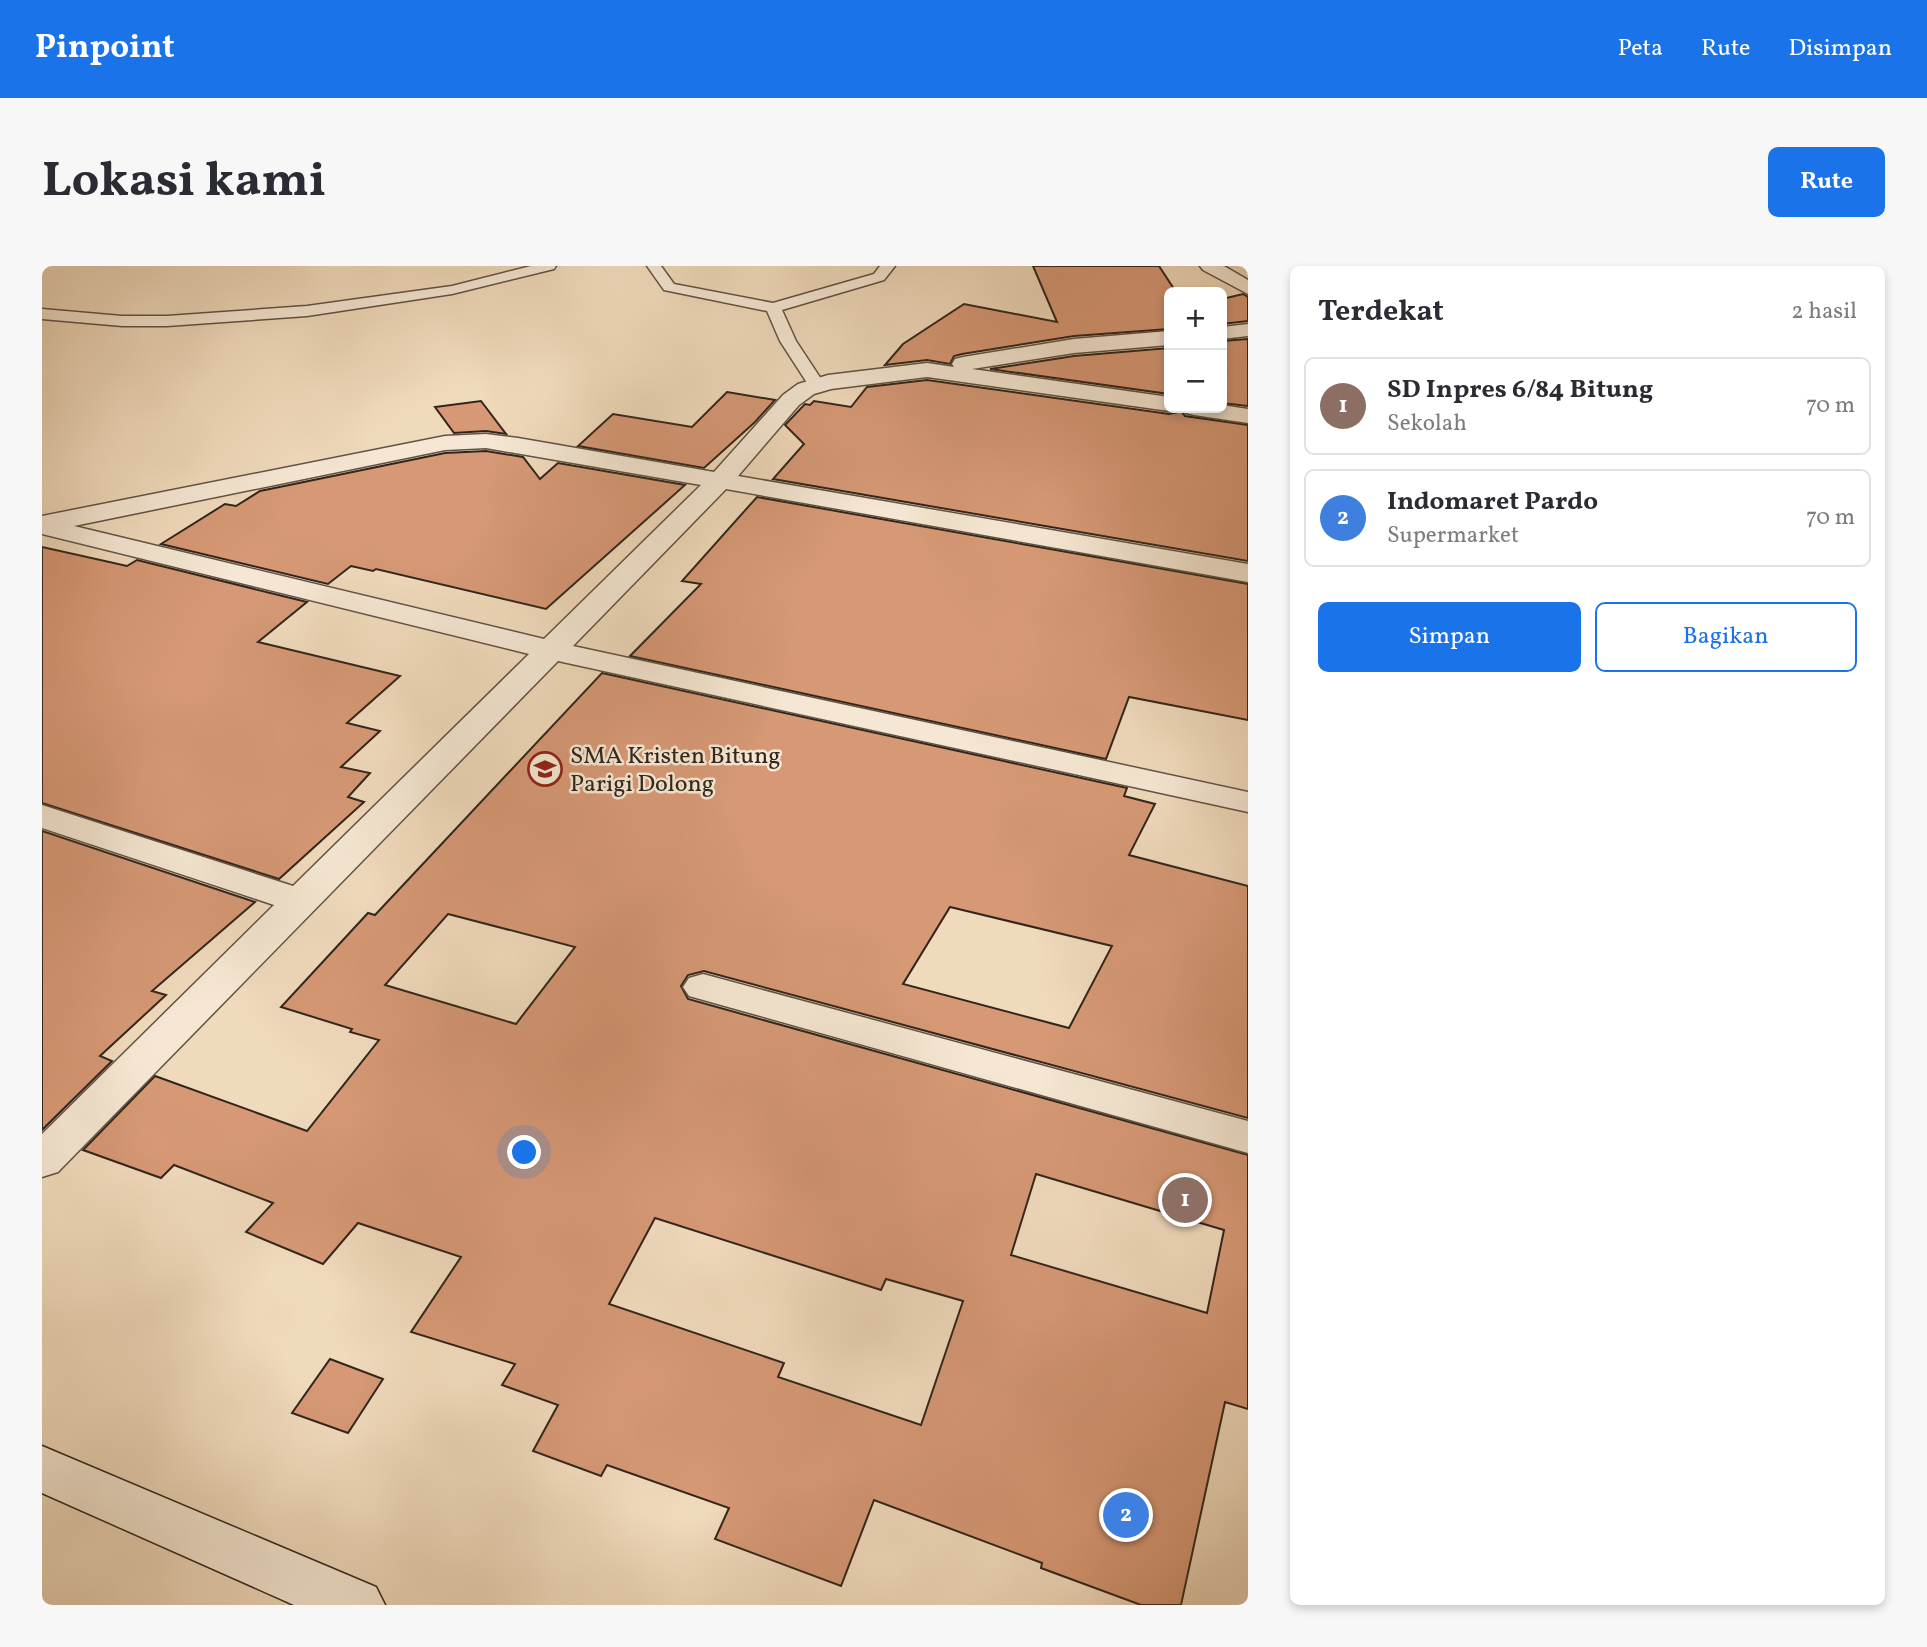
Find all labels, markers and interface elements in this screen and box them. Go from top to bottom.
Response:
text: Pinpoint [35,26,175,72]
text: Peta [1618,32,1663,66]
text: Rute [1701,32,1750,66]
text: Disimpan [1788,32,1892,66]
button: Rute [1768,147,1885,217]
text: Lokasi kami [42,148,326,217]
map controls [1164,287,1227,413]
button: + [1164,287,1227,350]
text: Terdekat [1318,291,1444,333]
text: 2 hasil [1791,296,1857,328]
button: − [1164,350,1227,413]
text: SD Inpres 6/84 Bitung [1387,372,1653,408]
text: 1 [1338,390,1348,422]
text: 70 m [1806,390,1855,422]
text: Sekolah [1387,408,1467,440]
text: Indomaret Pardo [1387,484,1598,520]
text: 2 [1337,502,1349,534]
text: 70 m [1806,502,1855,534]
text: Supermarket [1387,520,1519,552]
button: Simpan [1318,602,1581,672]
button: Bagikan [1595,602,1857,672]
place label: SMA Kristen Bitung Parigi Dolong [570,740,781,802]
school or university icon: SMA Kristen Bitung Parigi Dolong [526,750,564,788]
your location [507,1135,541,1169]
pin: 1 [1162,1174,1208,1226]
pin: 2 [1103,1489,1149,1541]

